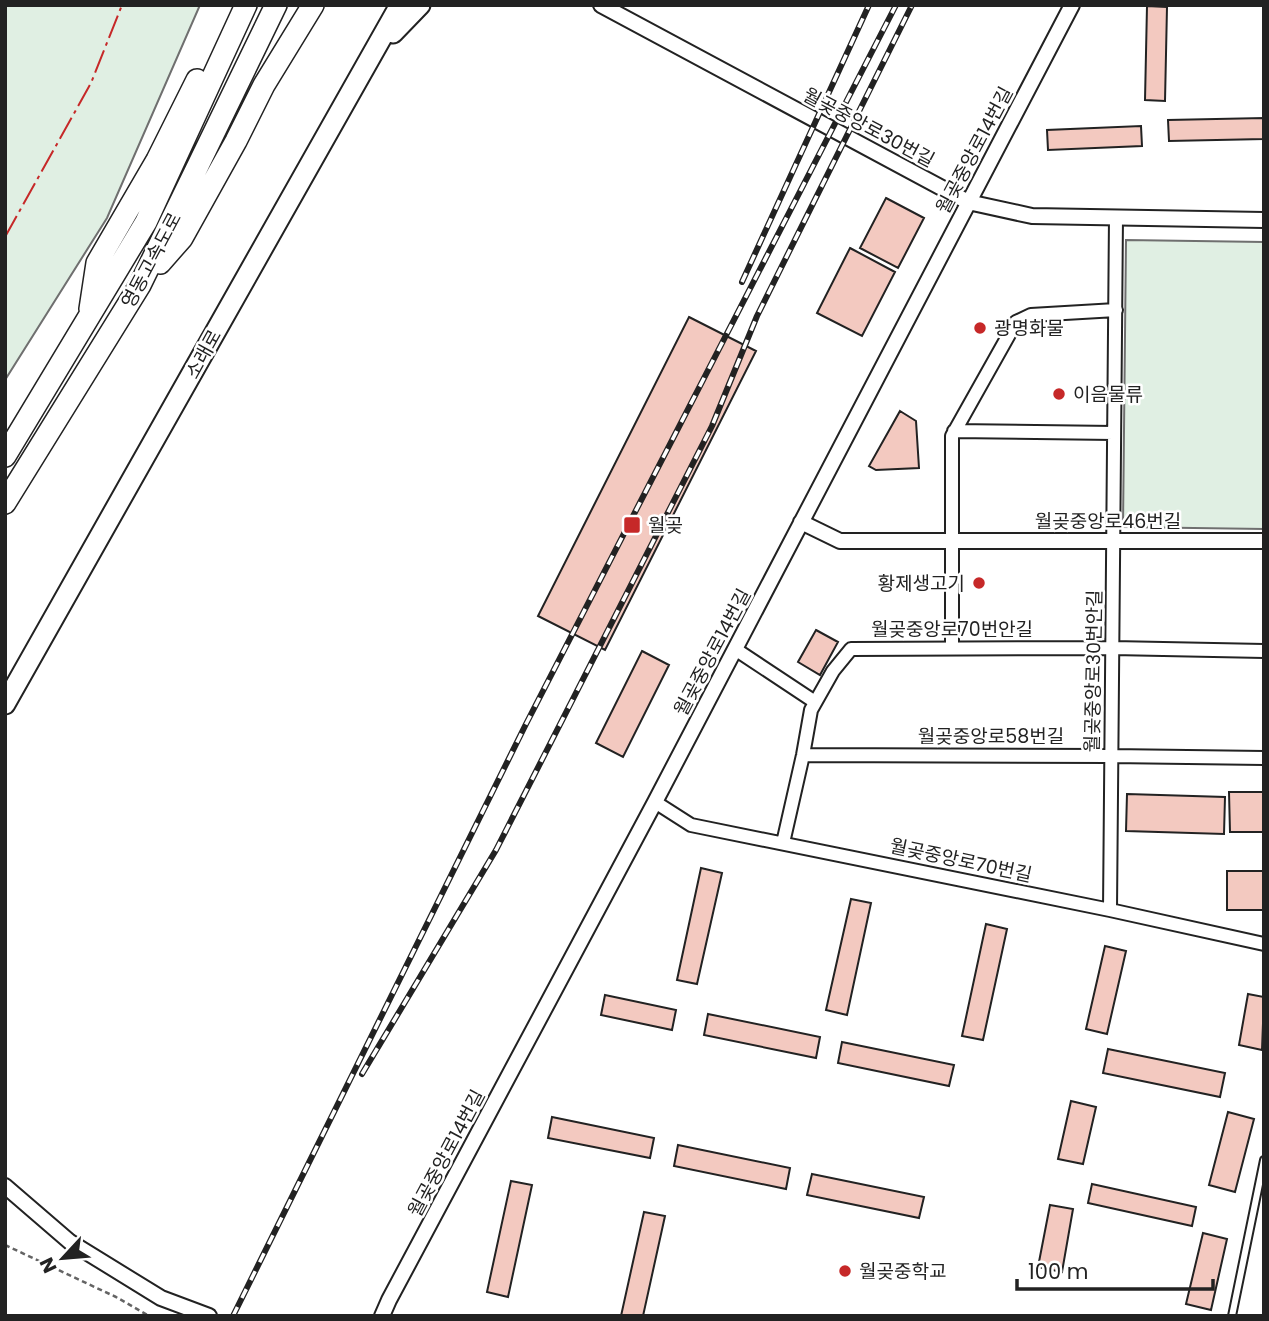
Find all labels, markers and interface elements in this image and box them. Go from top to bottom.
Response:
street label: 월곶중앙로30번길 [798,81,939,174]
street label: 월곶중앙로14번길 [930,82,1019,219]
street label: 영동고속도로 [115,208,188,313]
place label: 광명화물 [994,315,1064,342]
marker: 광명화물 [972,320,988,336]
street label: 소래로 [179,325,228,384]
place label: 이음물류 [1073,381,1143,408]
marker: 이음물류 [1051,386,1067,402]
street label: 월곶중앙로46번길 [1035,508,1181,535]
place label: 월곶 [648,512,683,539]
marker: 월곶 [622,515,642,535]
place label: 황제생고기 [878,570,965,597]
marker: 황제생고기 [971,575,987,591]
street label: 월곶중앙로14번길 [668,584,757,721]
street label: 월곶중앙로30번안길 [1079,589,1108,753]
street label: 월곶중앙로70번안길 [871,616,1033,643]
street label: 월곶중앙로58번길 [918,723,1064,750]
street label: 월곶중앙로70번길 [887,832,1034,889]
street label: 월곶중앙로14번길 [402,1085,491,1222]
north arrow [28,1223,98,1293]
scale bar [1017,1248,1213,1292]
text: N [33,1253,63,1278]
text: 100 m [1028,1257,1088,1286]
place label: 월곶중학교 [859,1258,946,1285]
marker: 월곶중학교 [837,1263,853,1279]

